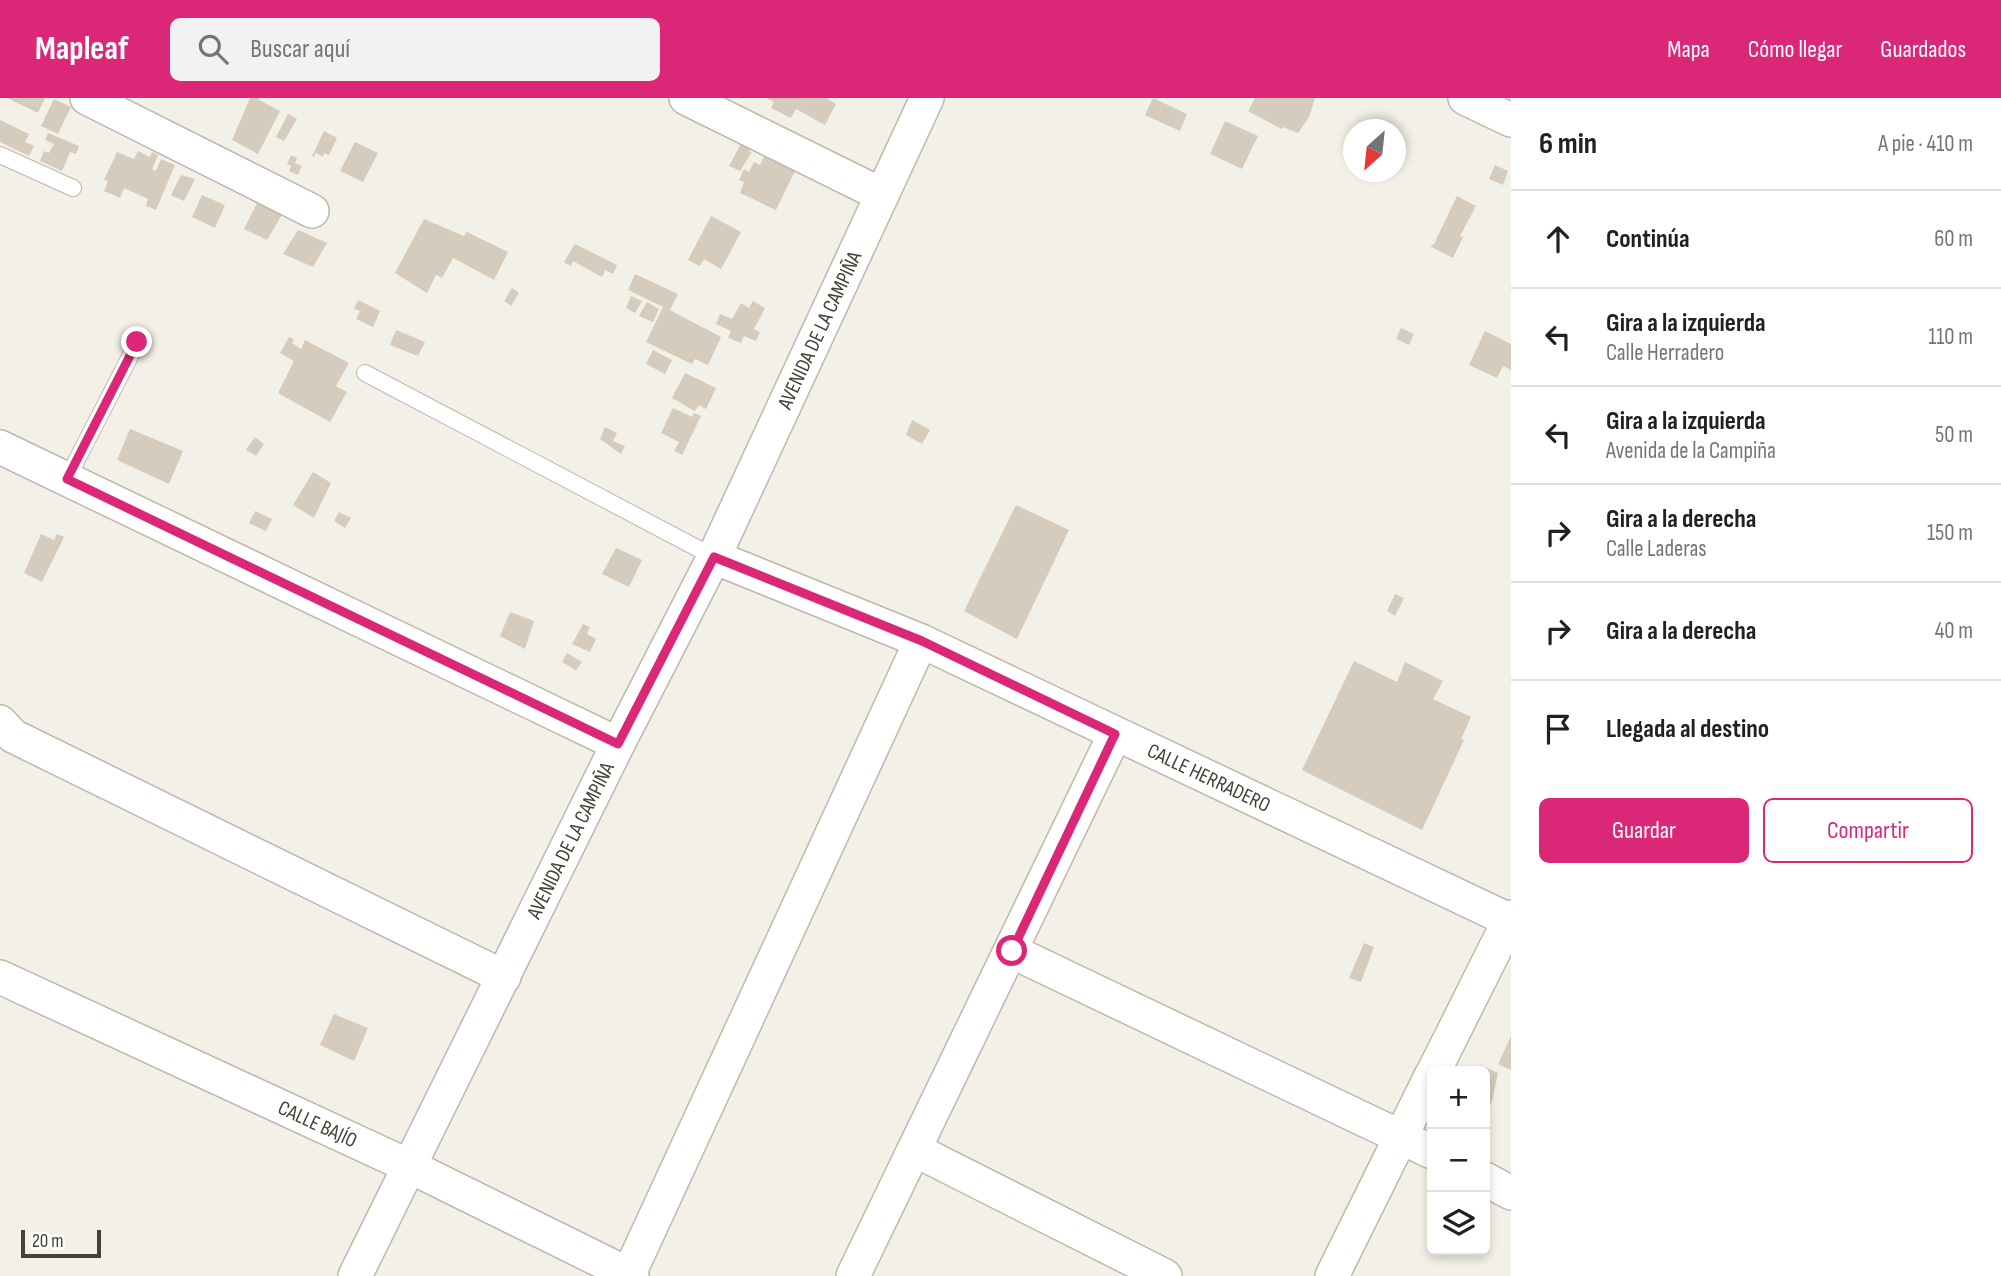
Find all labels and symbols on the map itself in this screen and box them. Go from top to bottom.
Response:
north arrow [1343,119,1406,182]
street label: AVENIDA DE LA CAMPIÑA [772,246,867,414]
route end [121,326,152,357]
street label: CALLE HERRADERO [1143,738,1274,817]
street label: AVENIDA DE LA CAMPIÑA [521,757,620,923]
route start [996,935,1027,966]
street label: CALLE BAJÍO [274,1095,361,1153]
scale bar [21,1227,102,1259]

